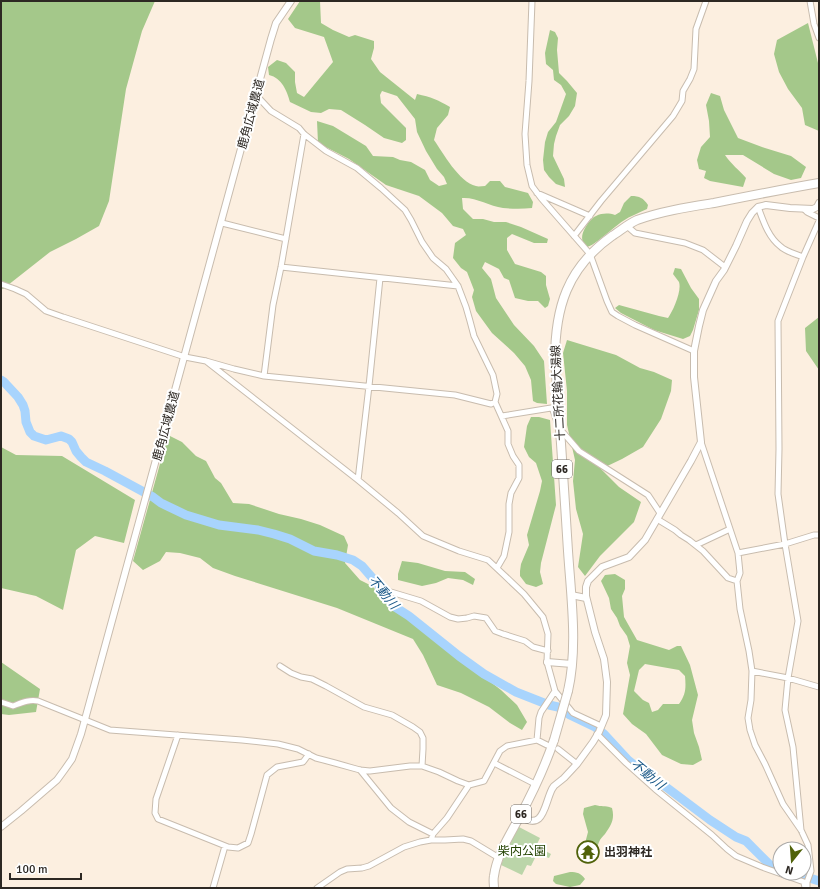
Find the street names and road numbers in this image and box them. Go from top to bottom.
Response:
street label: 鹿角広域農道 [235,77,268,151]
street label: 十二所花輪大湯線 [548,345,569,441]
street label: 鹿角広域農道 [150,389,183,463]
road number: 66 [552,460,572,478]
road number: 66 [511,805,531,823]

